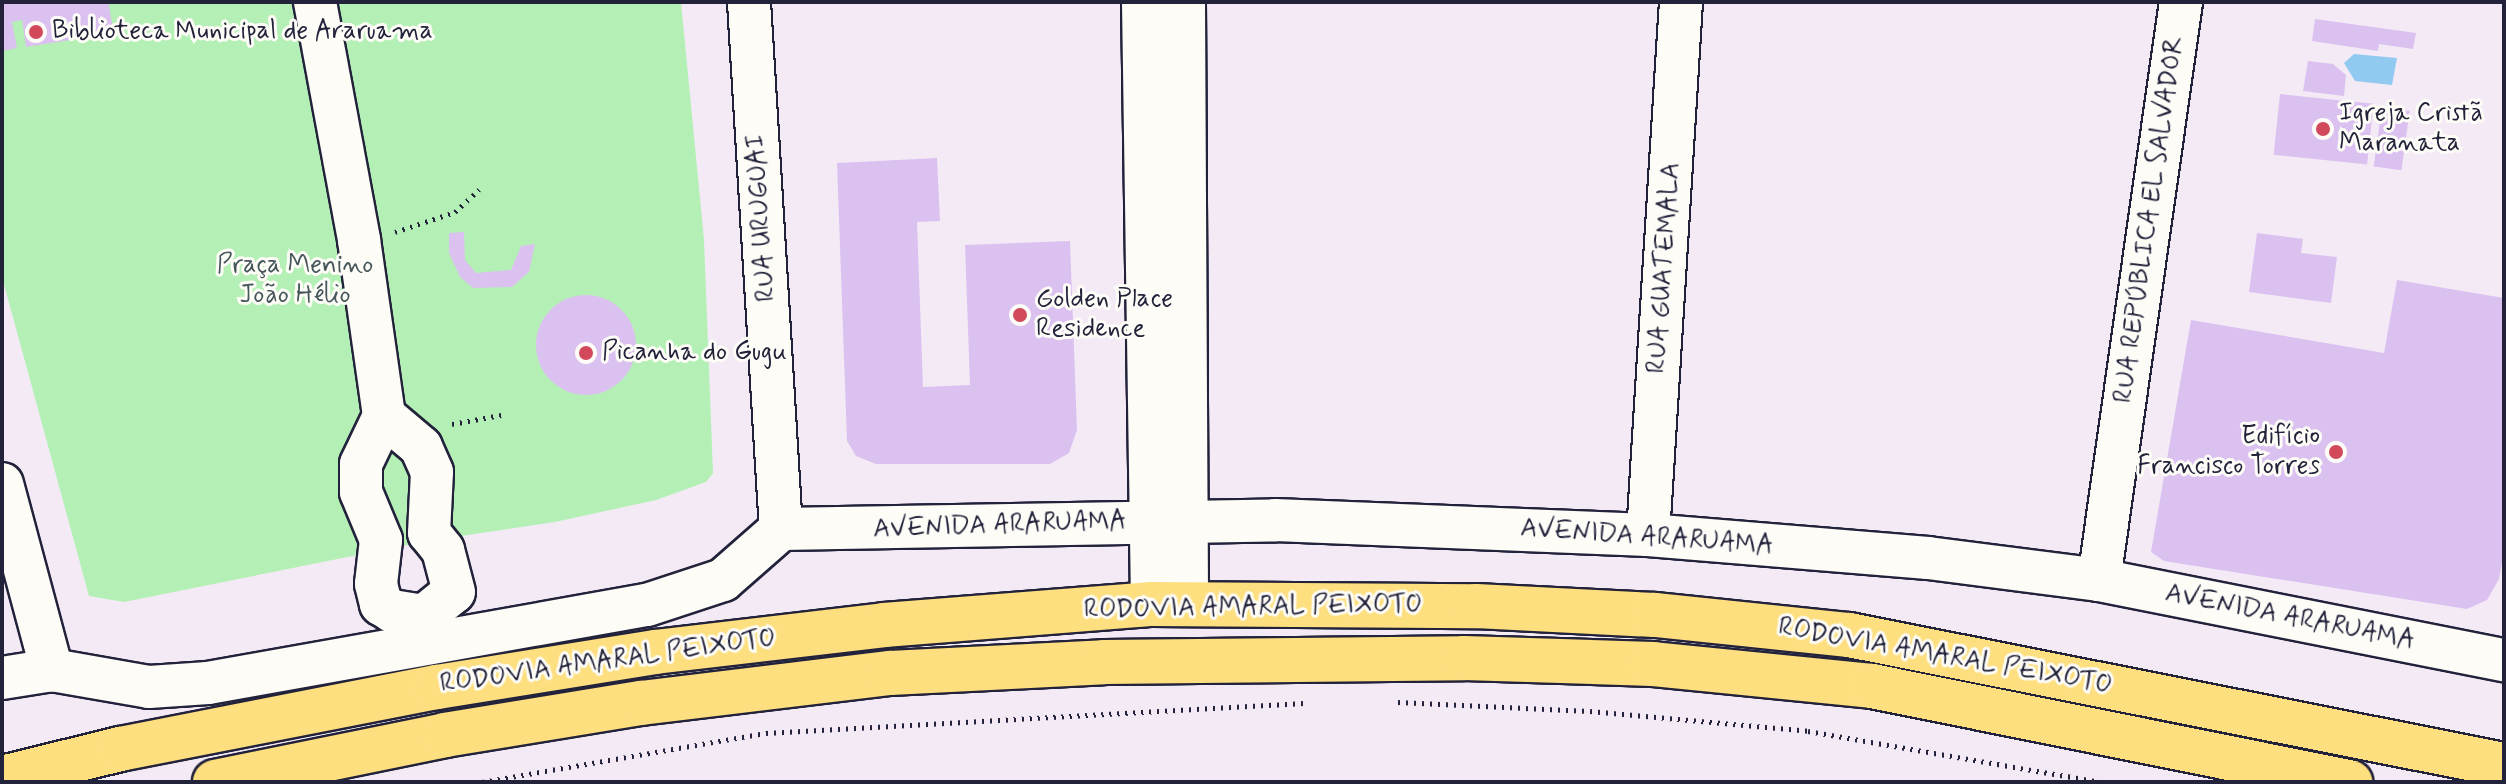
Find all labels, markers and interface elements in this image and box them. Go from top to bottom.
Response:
place label: Biblioteca Municipal de Araruama [52,16,436,48]
marker: Biblioteca Municipal de Araruama [27,23,45,41]
street label: RUA REPÚBLICA EL SALVADOR [2109,35,2191,405]
place label: Igreja Cristã Maranata [2339,98,2483,160]
marker: Igreja Cristã Maranata [2314,120,2332,138]
street label: RUA URUGUAI [741,132,783,304]
street label: RUA GUATEMALA [1642,163,1688,373]
park label: Praça Menino João Hélio [217,250,373,312]
place label: Golden Place Residence [1036,284,1173,346]
marker: Golden Place Residence [1011,306,1029,324]
place label: Picanha do Gugu [602,337,783,369]
marker: Picanha do Gugu [577,344,595,362]
place label: Edifício Francisco Torres [2137,421,2320,482]
marker: Edifício Francisco Torres [2327,443,2345,461]
street label: AVENIDA ARARUAMA [873,506,1127,546]
street label: AVENIDA ARARUAMA [1519,514,1775,562]
street label: AVENIDA ARARUAMA [2162,578,2418,658]
street label: RODOVIA AMARAL PEIXOTO [1083,589,1423,627]
street label: RODOVIA AMARAL PEIXOTO [1775,612,2115,702]
street label: RODOVIA AMARAL PEIXOTO [437,623,779,701]

